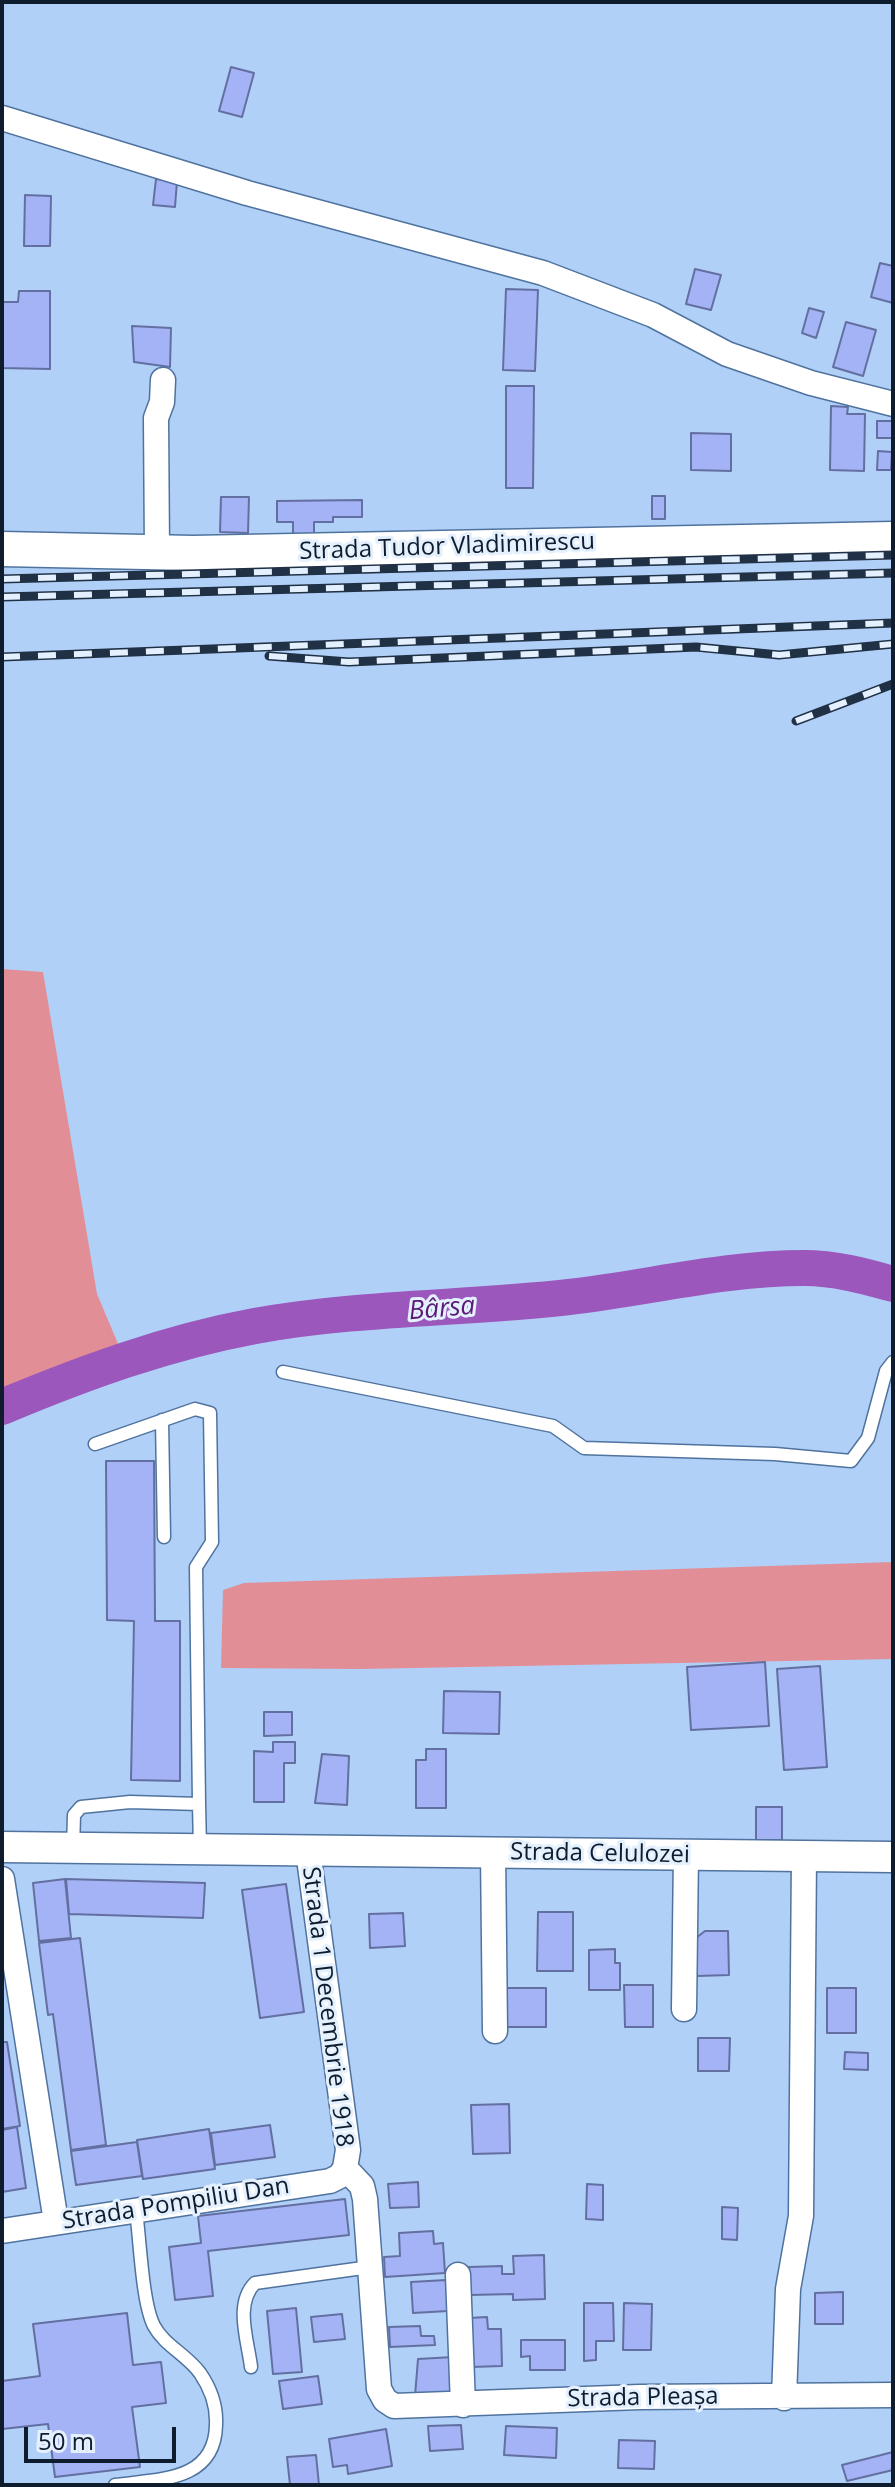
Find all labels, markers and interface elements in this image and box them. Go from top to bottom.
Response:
street label: Strada Tudor Vladimirescu [299,527,595,567]
water label: Bârsa [408,1291,476,1327]
street label: Strada Celulozei [510,1838,690,1870]
street label: Strada 1 Decembrie 1918 [296,1865,358,2149]
street label: Strada Pompiliu Dan [60,2172,292,2236]
street label: Strada Pleașa [567,2382,719,2414]
scale bar [28,2411,180,2461]
text: 50 m [38,2424,94,2457]

